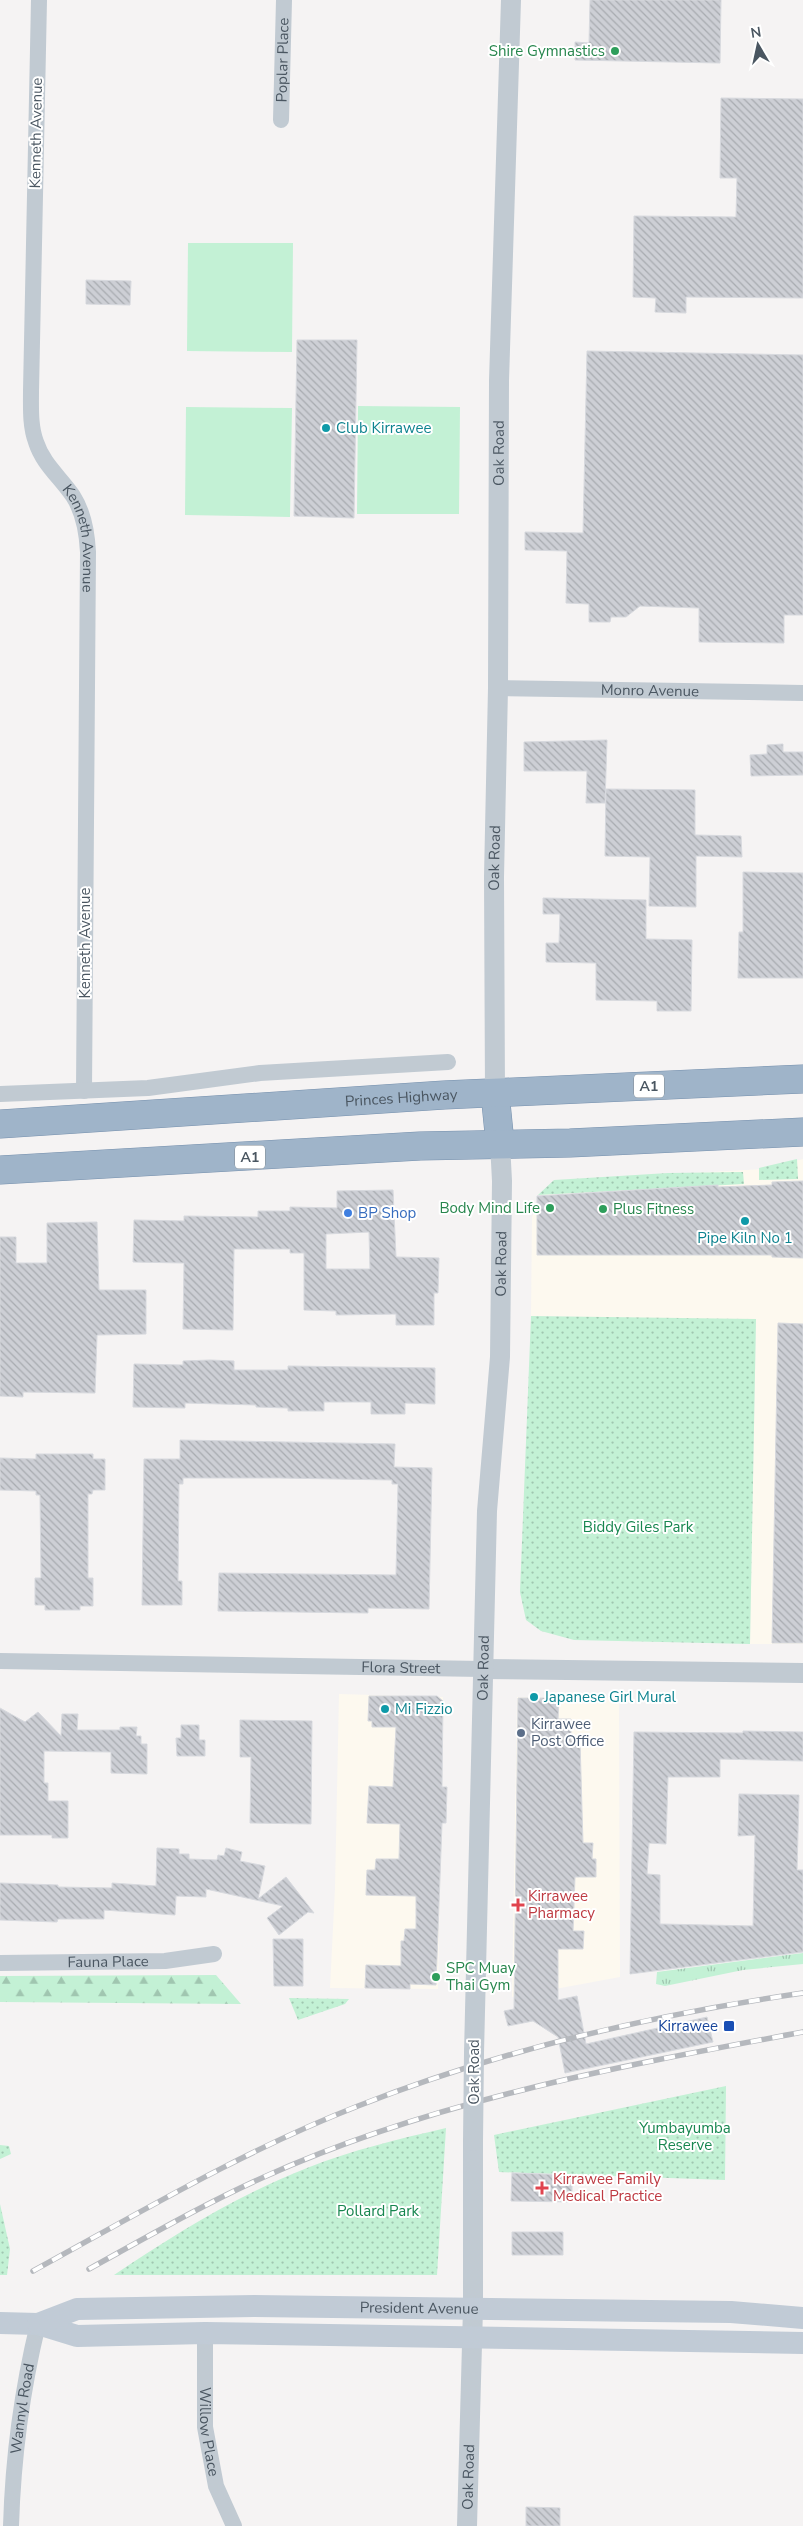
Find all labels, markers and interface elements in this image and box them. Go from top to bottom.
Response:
street label: Poplar Place [271,17,294,103]
north arrow [733,20,783,70]
text: N [749,22,763,43]
place label: Shire Gymnastics [489,41,605,61]
marker: Shire Gymnastics [609,45,621,57]
street label: Kenneth Avenue [25,77,47,189]
place label: Club Kirrawee [336,418,431,438]
street label: Oak Road [489,420,509,486]
marker: Club Kirrawee [320,422,332,434]
street label: Kenneth Avenue [58,480,98,593]
street label: Monro Avenue [601,680,699,701]
street label: Oak Road [484,825,505,891]
street label: Kenneth Avenue [75,888,95,998]
road number: A1 [634,1074,664,1098]
street label: Princes Highway [344,1084,458,1111]
road number: A1 [235,1146,265,1168]
place label: Body Mind Life [439,1198,540,1218]
place label: Plus Fitness [613,1199,694,1219]
marker: Body Mind Life [544,1202,556,1214]
place label: BP Shop [358,1203,417,1223]
marker: Plus Fitness [597,1203,609,1215]
marker: BP Shop [342,1207,354,1219]
marker: Pipe Kiln No 1 [739,1215,751,1227]
place label: Pipe Kiln No 1 [697,1228,793,1248]
street label: Oak Road [491,1231,511,1297]
park label: Biddy Giles Park [583,1517,694,1537]
street label: Oak Road [472,1635,494,1701]
street label: Flora Street [361,1657,441,1678]
place label: Japanese Girl Mural [543,1687,677,1707]
marker: Japanese Girl Mural [528,1691,540,1703]
place label: Mi Fizzio [395,1699,453,1719]
marker: Mi Fizzio [379,1703,391,1715]
place label: Kirrawee Post Office [531,1714,604,1751]
marker: Kirrawee Post Office [515,1727,527,1739]
place label: Kirrawee Pharmacy [528,1886,595,1923]
marker: Kirrawee Pharmacy [512,1899,524,1911]
street label: Fauna Place [67,1951,149,1972]
place label: SPC Muay Thai Gym [446,1958,516,1995]
marker: SPC Muay Thai Gym [430,1971,442,1983]
place label: Kirrawee [658,2016,718,2036]
marker: Kirrawee [722,2019,736,2033]
street label: Oak Road [464,2039,484,2105]
park label: Yumbayumba Reserve [638,2118,731,2155]
place label: Kirrawee Family Medical Practice [553,2169,662,2206]
marker: Kirrawee Family Medical Practice [535,2181,549,2195]
park label: Pollard Park [337,2201,420,2221]
street label: President Avenue [360,2297,479,2319]
street label: Wannyl Road [6,2362,39,2455]
street label: Willow Place [195,2387,224,2478]
street label: Oak Road [457,2444,479,2510]

